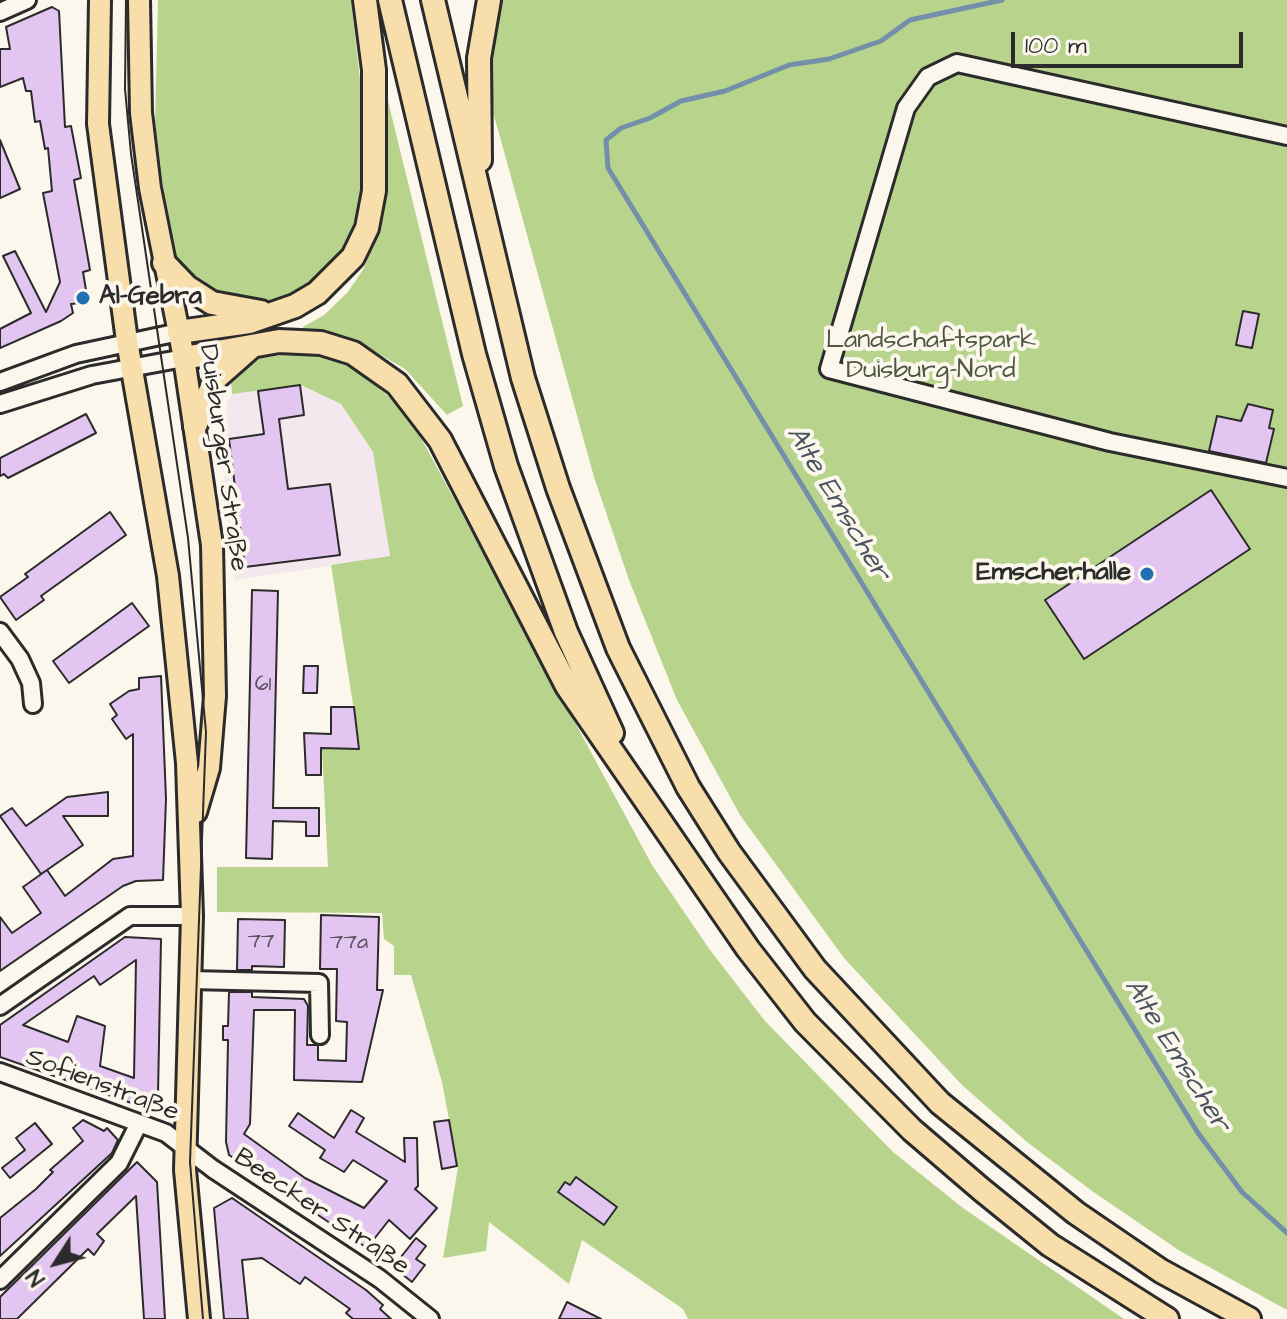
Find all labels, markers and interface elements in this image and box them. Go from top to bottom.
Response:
scale bar [1015,16,1247,66]
text: 100 m [1025,29,1087,63]
place label: Al-Gebra [99,282,202,314]
marker: Al-Gebra [74,289,92,307]
park label: Landschaftspark Duisburg-Nord [826,326,1036,388]
street label: Duisburger Straße [191,343,253,573]
water label: Alte Emscher [778,421,896,587]
place label: Emscherhalle [976,558,1131,590]
marker: Emscherhalle [1138,565,1156,583]
house number: 61 [255,672,271,698]
house number: 77 [247,929,275,955]
house number: 77a [330,930,368,956]
water label: Alte Emscher [1115,973,1237,1139]
street label: Sofienstraße [21,1043,183,1129]
street label: Beecker Straße [227,1143,415,1283]
north arrow [16,1223,96,1303]
text: N [20,1263,53,1292]

